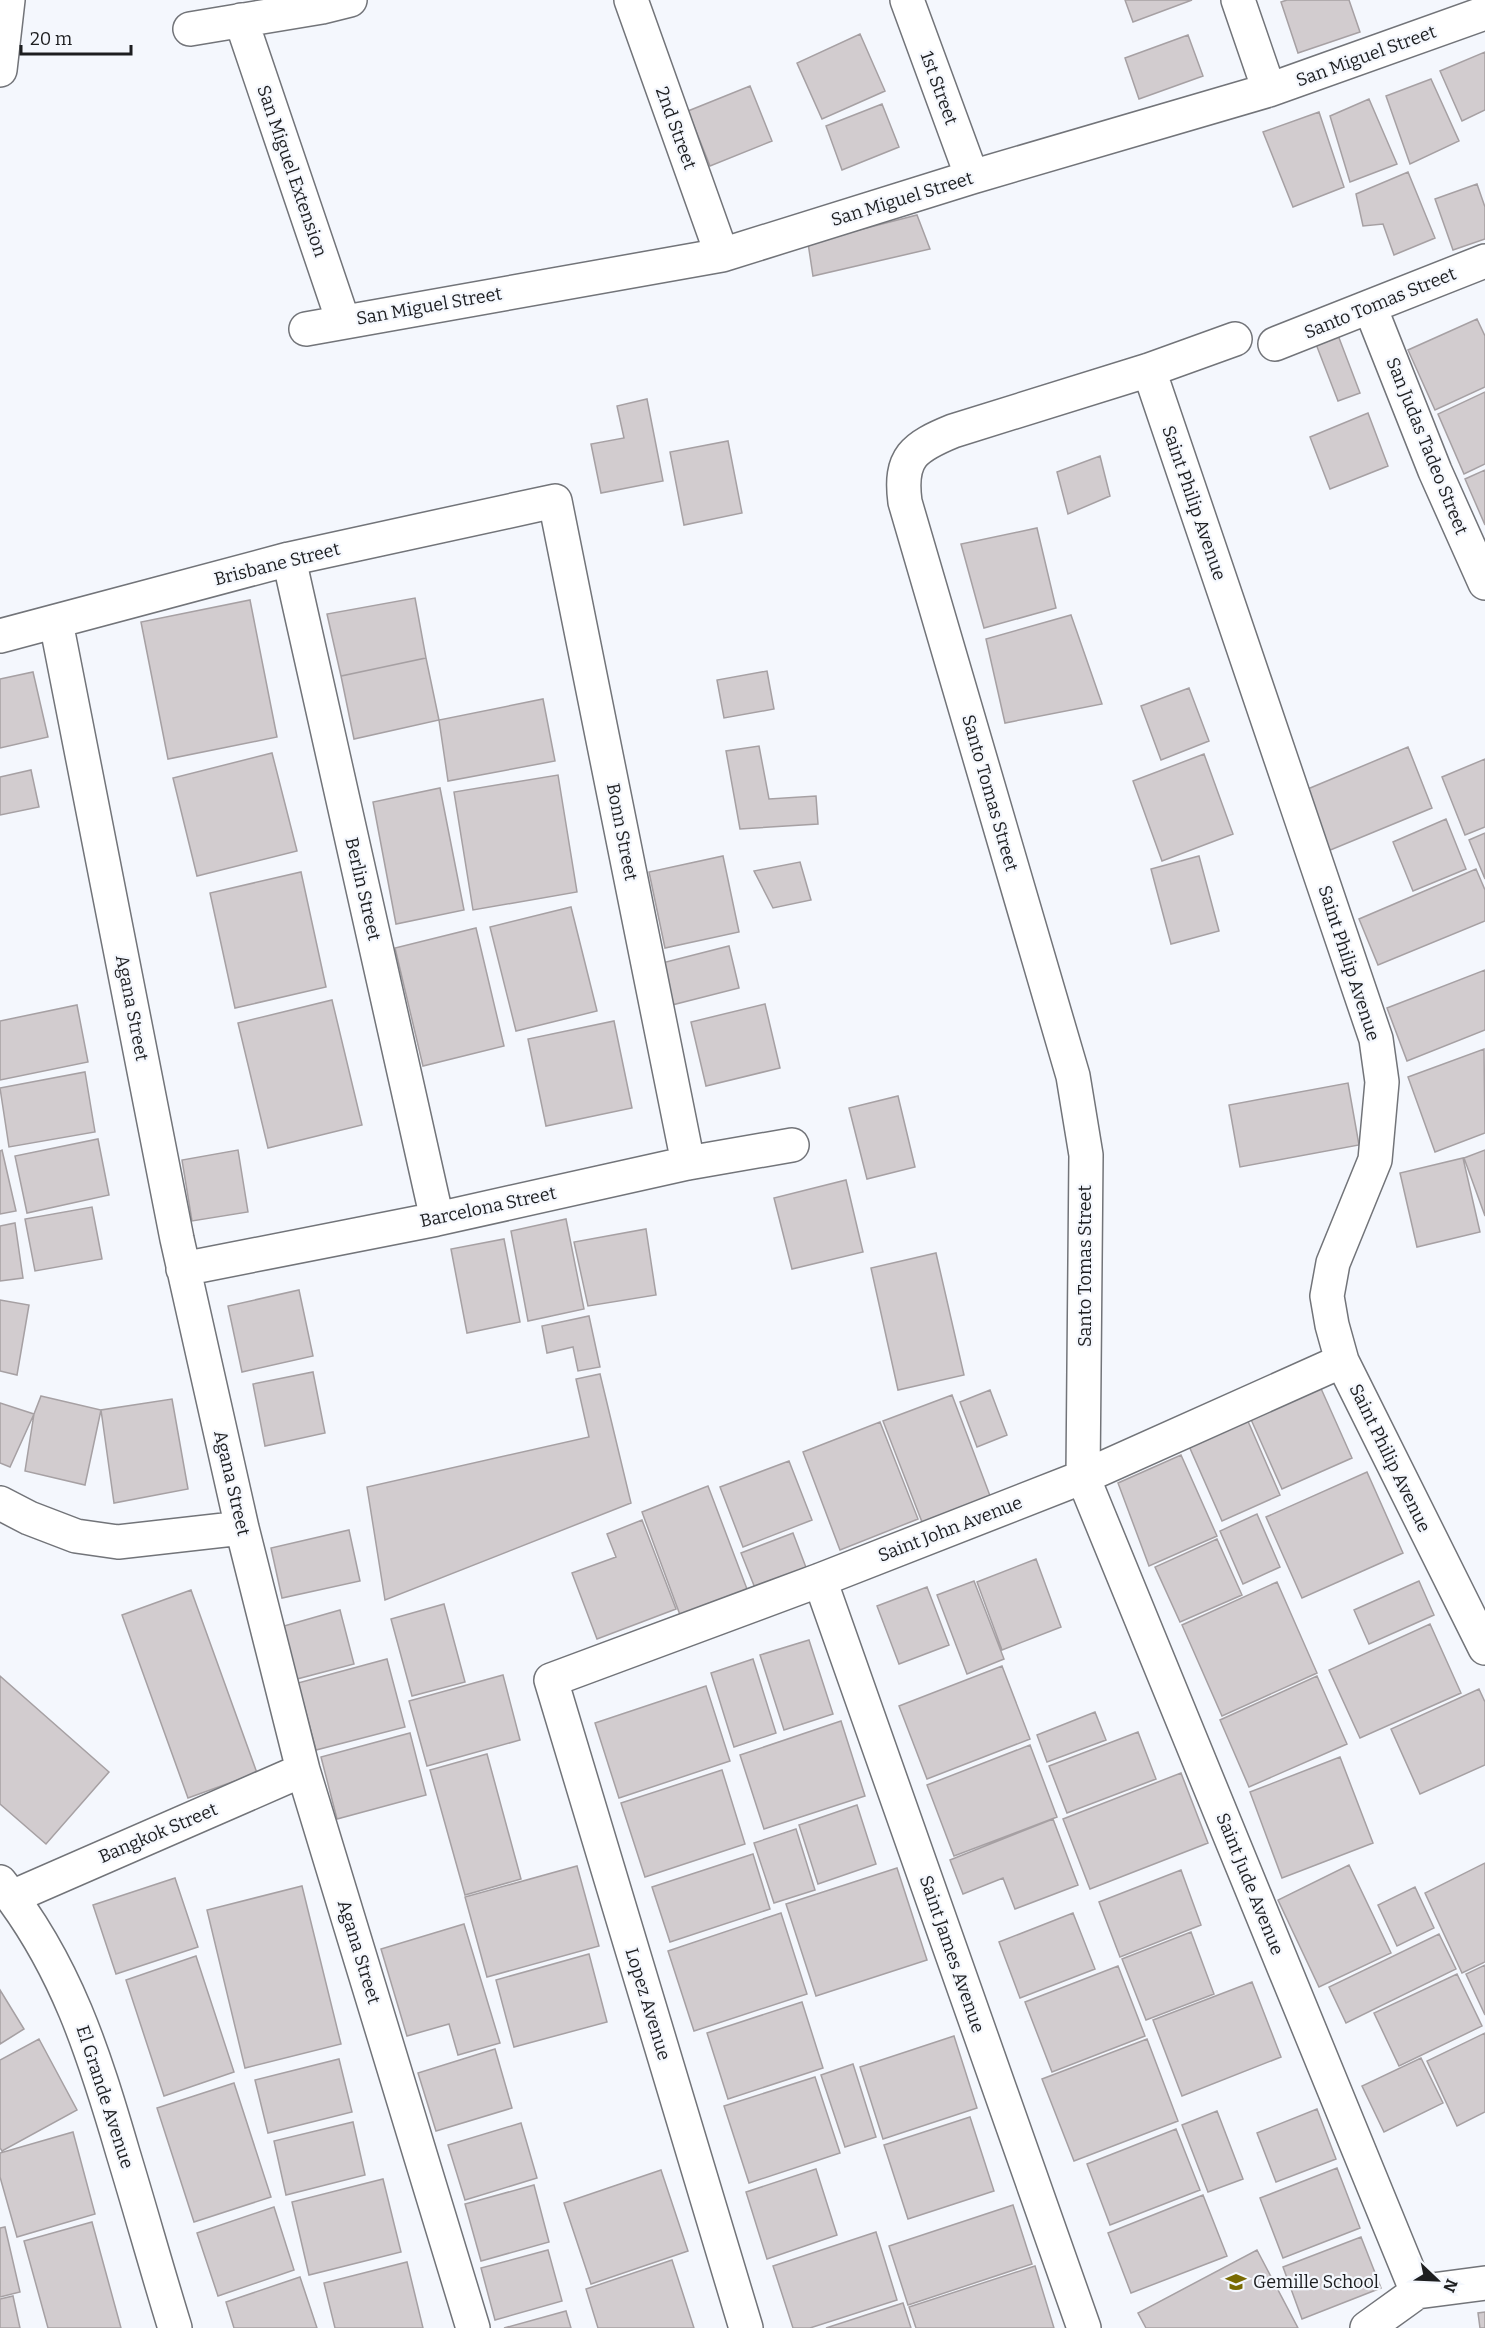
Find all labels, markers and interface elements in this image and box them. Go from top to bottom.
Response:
scale bar [21,18,130,56]
street label: San Miguel Street [1293,20,1439,92]
text: 20 m [30,28,72,50]
street label: 1st Street [916,48,963,128]
street label: San Miguel Extension [252,82,332,260]
street label: 2nd Street [651,84,701,173]
street label: San Miguel Street [828,167,976,231]
street label: Santo Tomas Street [1301,262,1460,344]
street label: San Miguel Street [355,282,504,330]
street label: San Judas Tadeo Street [1381,354,1473,538]
street label: Saint Philip Avenue [1157,423,1231,583]
street label: Brisbane Street [212,538,343,590]
street label: Santo Tomas Street [957,712,1023,874]
street label: Bonn Street [602,781,642,883]
street label: Berlin Street [340,835,386,943]
street label: Saint Philip Avenue [1313,882,1385,1044]
street label: Agana Street [111,953,153,1063]
street label: Barcelona Street [418,1182,559,1232]
street label: Santo Tomas Street [1074,1185,1096,1347]
street label: Saint Philip Avenue [1345,1380,1435,1536]
street label: Agana Street [209,1428,255,1538]
street label: Saint John Avenue [875,1491,1025,1567]
street label: Bangkok Street [95,1798,221,1868]
street label: Saint Jude Avenue [1211,1810,1289,1958]
street label: Saint James Avenue [915,1872,989,2036]
street label: Agana Street [333,1897,385,2007]
street label: Lopez Avenue [620,1945,676,2063]
street label: El Grande Avenue [71,2023,139,2171]
north arrow [1407,2250,1467,2310]
school or university icon: Gemille School [1224,2270,1248,2294]
place label: Gemille School [1253,2271,1379,2293]
text: N [1439,2276,1462,2295]

